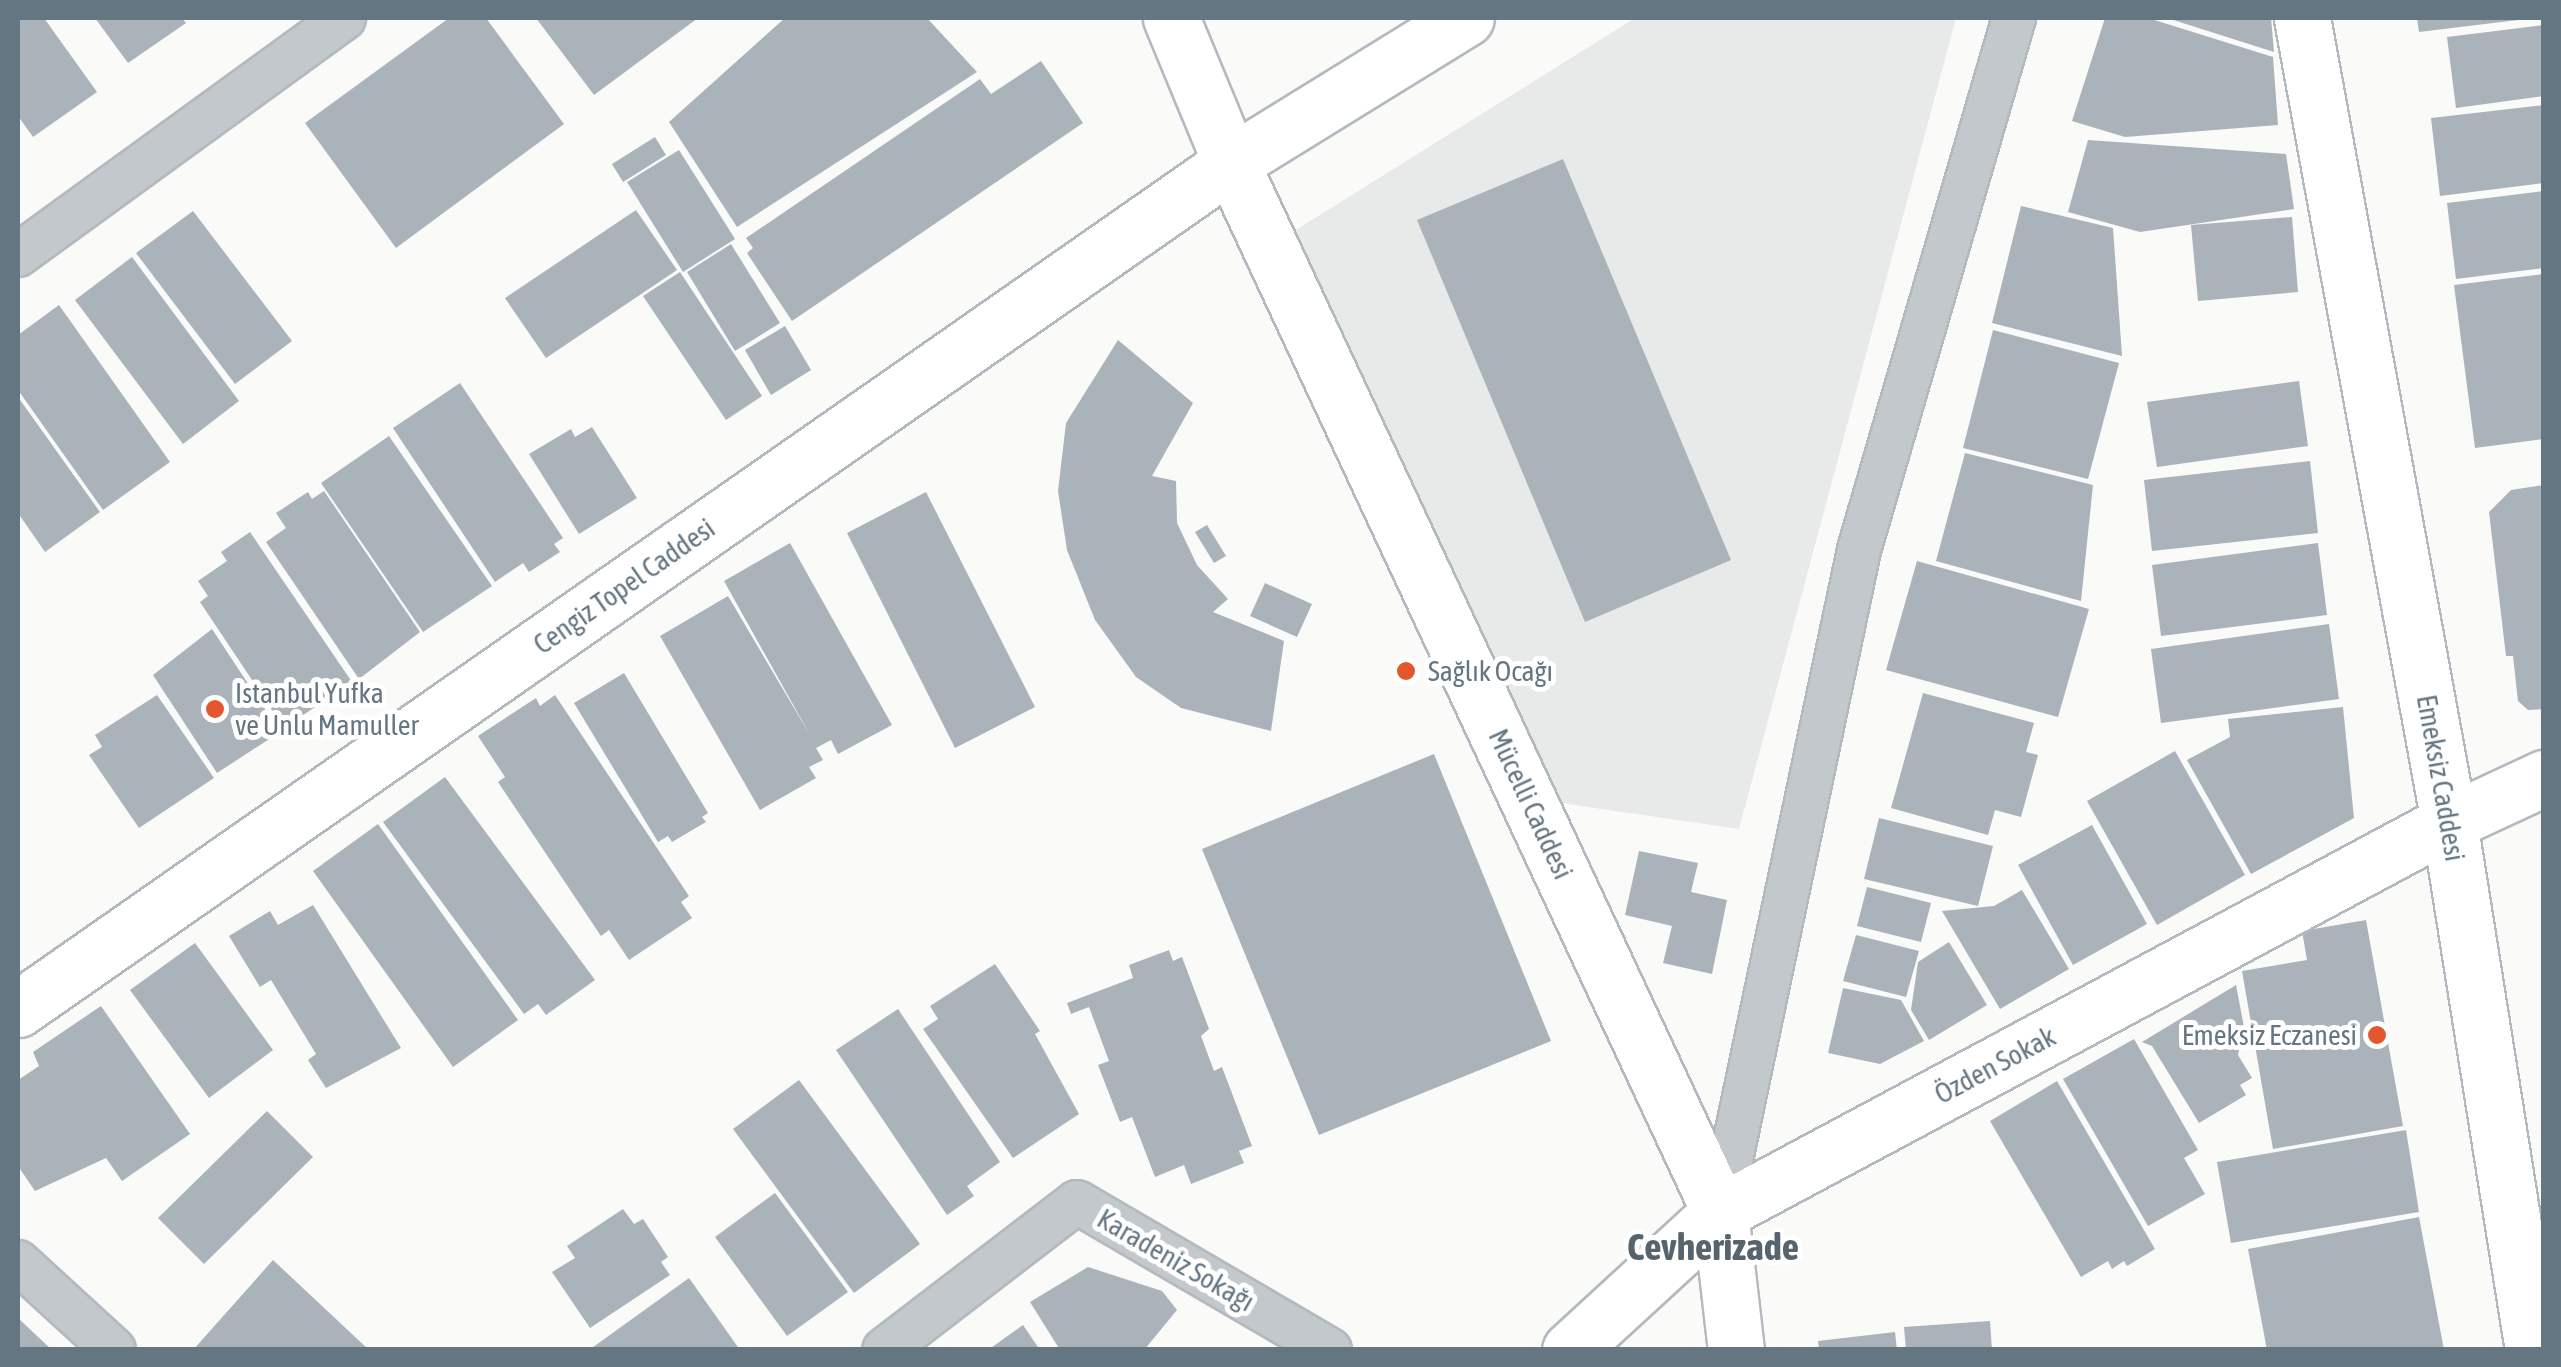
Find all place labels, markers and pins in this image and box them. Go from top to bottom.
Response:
place label: Sağlık Ocağı [1428,654,1553,688]
marker: Sağlık Ocağı [1393,658,1419,684]
place label: Istanbul Yufka ve Unlu Mamuller [235,676,419,742]
marker: Istanbul Yufka ve Unlu Mamuller [204,698,226,720]
place label: Emeksiz Eczanesi [2182,1018,2357,1052]
marker: Emeksiz Eczanesi [2366,1024,2388,1046]

